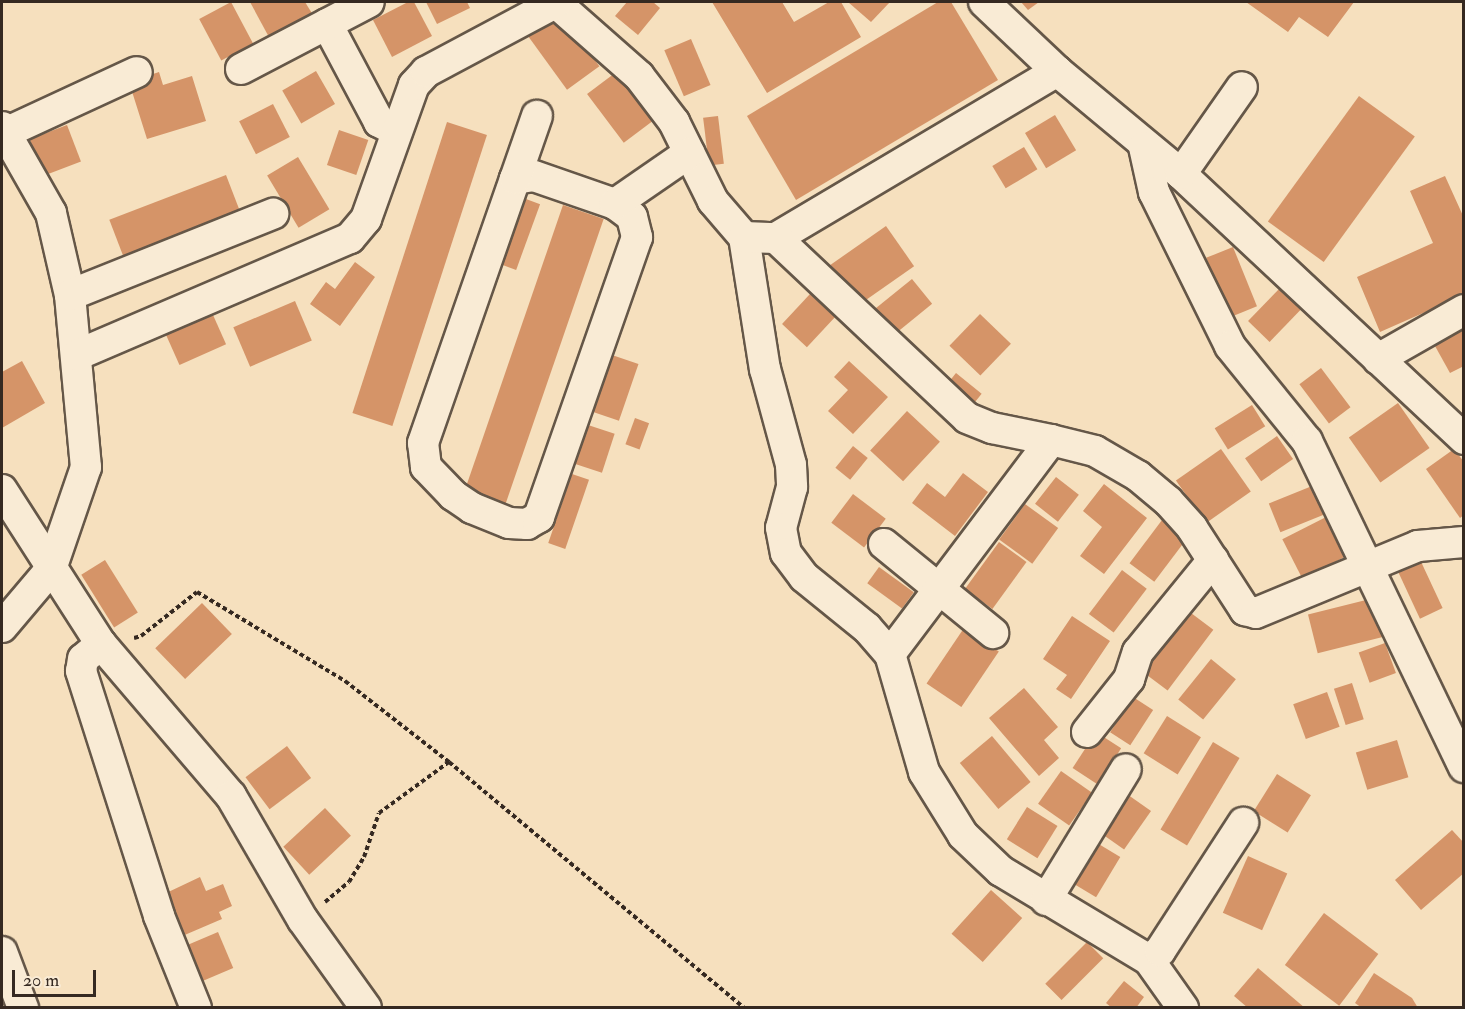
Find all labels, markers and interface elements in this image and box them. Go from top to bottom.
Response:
scale bar [15,958,99,996]
text: 20 m [23,969,59,992]

